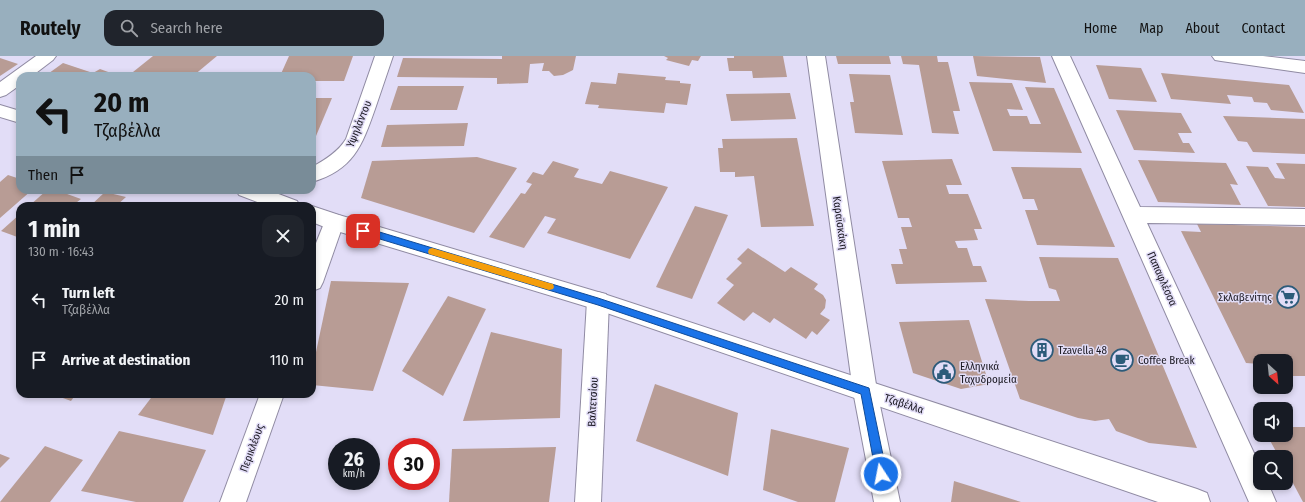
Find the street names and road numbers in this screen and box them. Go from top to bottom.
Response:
street label: Υψηλάντου [344,99,374,149]
street label: Καραϊσκάκη [830,195,850,251]
street label: Παπαφλέσσα [1144,250,1180,308]
street label: Βαλτετσίου [585,377,601,427]
street label: Τζαβέλλα [883,392,925,416]
street label: Περικλέους [237,422,267,474]

